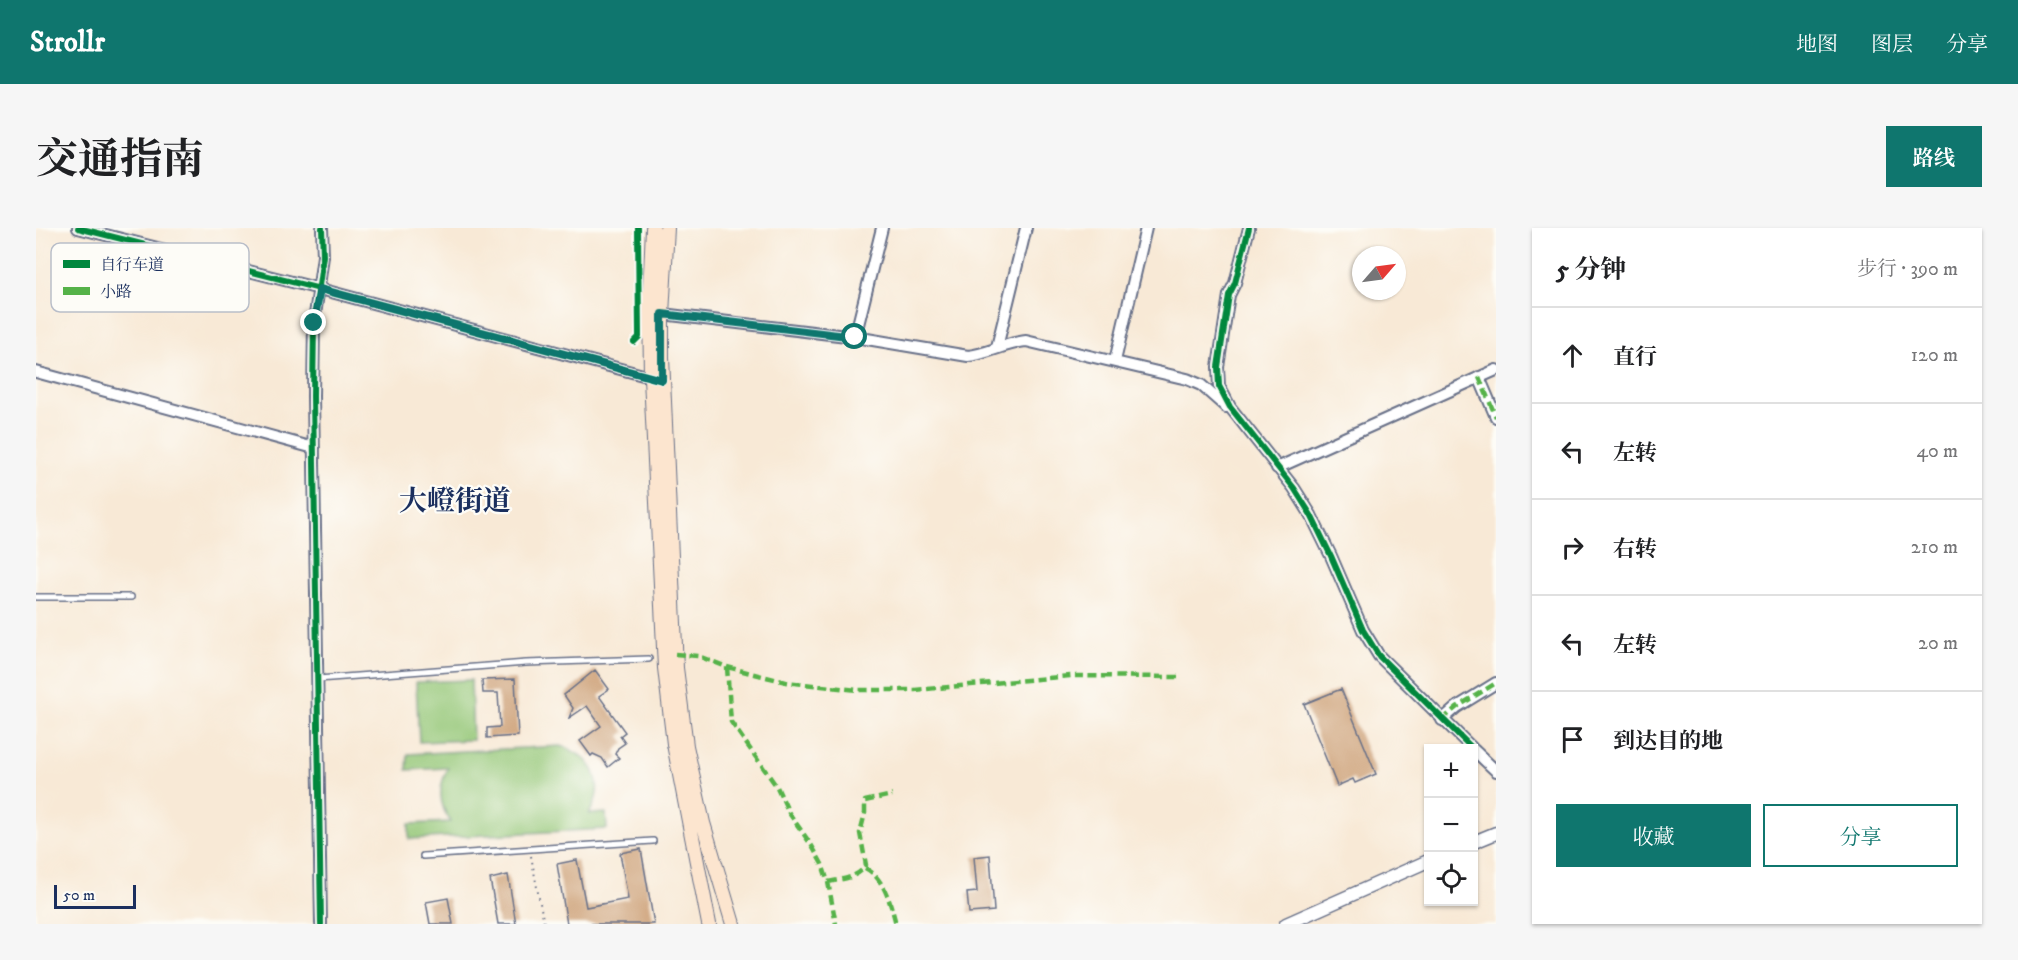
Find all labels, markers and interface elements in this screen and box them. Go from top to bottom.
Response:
text: Strollr [30,25,105,60]
text: 地图 [1796,32,1838,58]
text: 图层 [1871,32,1913,58]
text: 分享 [1946,32,1988,58]
button: 路线 [1886,126,1982,187]
text: 交通指南 [36,135,204,187]
legend [51,243,249,312]
north arrow [1352,246,1406,300]
text: 5 分钟 [1556,254,1627,287]
text: 自行车道 [100,255,164,275]
text: 步行 · 390 m [1857,257,1958,282]
text: 小路 [100,282,132,302]
route end [300,309,326,335]
route start [841,323,867,349]
icon: ahead [1556,339,1589,372]
text: 120 m [1911,343,1958,368]
text: 直行 [1613,344,1657,371]
icon: left [1556,435,1589,468]
text: 40 m [1916,439,1958,464]
text: 左转 [1613,440,1657,467]
district label: 大嶝街道 [399,484,511,519]
icon: right [1556,531,1589,564]
text: 210 m [1911,535,1958,560]
text: 右转 [1613,536,1657,563]
icon: left [1556,627,1589,660]
text: 20 m [1918,631,1958,656]
text: 左转 [1613,632,1657,659]
icon: arrive [1556,723,1589,756]
text: 到达目的地 [1613,728,1723,755]
map controls [1424,744,1478,906]
button: + [1424,744,1478,798]
button: − [1424,798,1478,852]
button: 收藏 [1556,804,1751,867]
button: 分享 [1763,804,1958,867]
button: locate [1424,852,1478,906]
scale bar [54,882,136,910]
text: 50 m [63,885,95,905]

